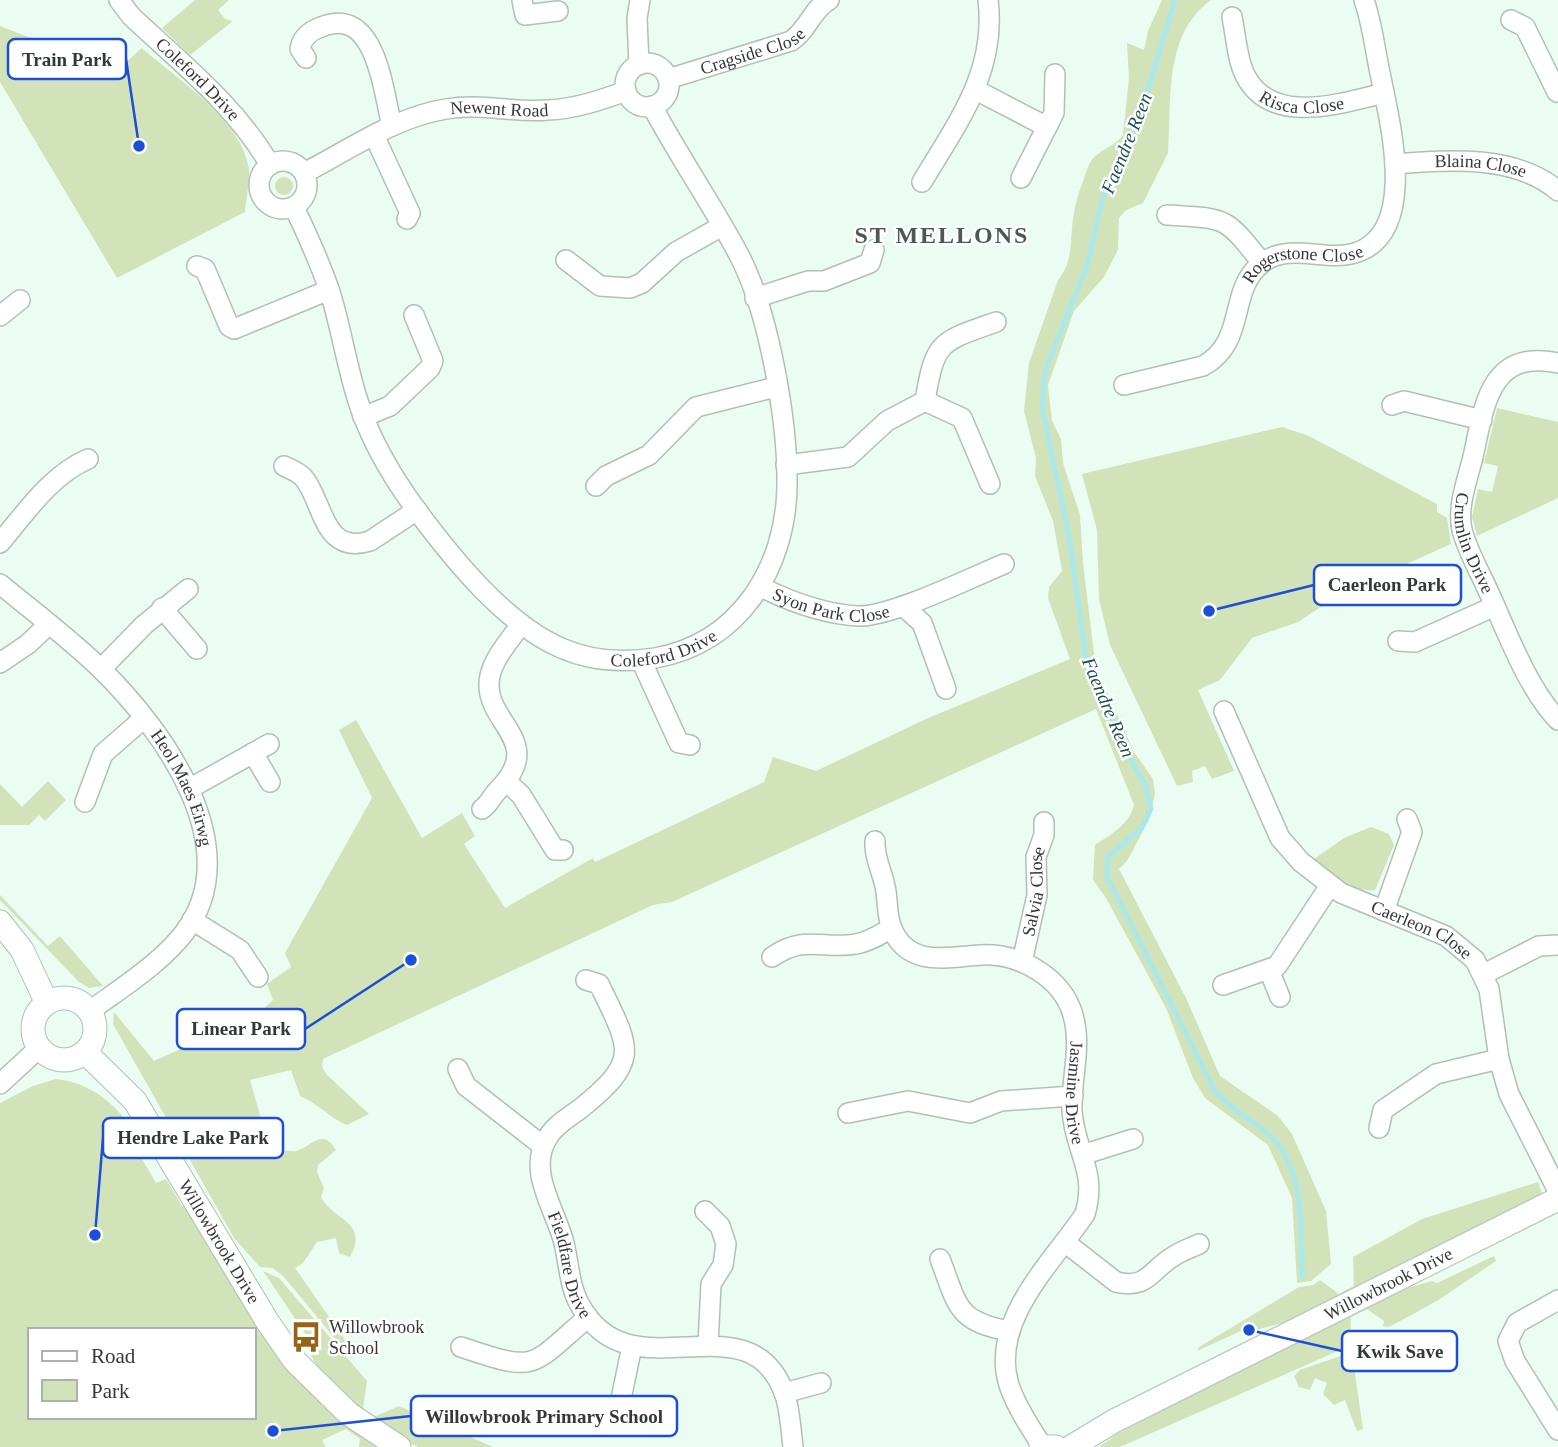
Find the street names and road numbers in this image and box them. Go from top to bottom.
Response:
street label: Cragside Close [698,24,809,78]
street label: Coleford Drive [152,34,244,125]
street label: Risca Close [1256,86,1346,117]
street label: Newent Road [449,97,549,121]
street label: Blaina Close [1434,151,1529,182]
street label: Rogerstone Close [1238,241,1366,287]
street label: Crumlin Drive [1450,491,1498,596]
street label: Syon Park Close [770,584,892,626]
street label: Coleford Drive [610,626,720,671]
street label: Heol Maes Eirwg [147,726,216,848]
street label: Salvia Close [1018,844,1049,938]
street label: Caerleon Close [1368,896,1476,963]
street label: Jasmine Drive [1062,1041,1088,1147]
street label: Willowbrook Drive [175,1176,264,1307]
street label: Fieldfare Drive [544,1208,595,1322]
street label: Willowbrook Drive [1321,1243,1456,1324]

